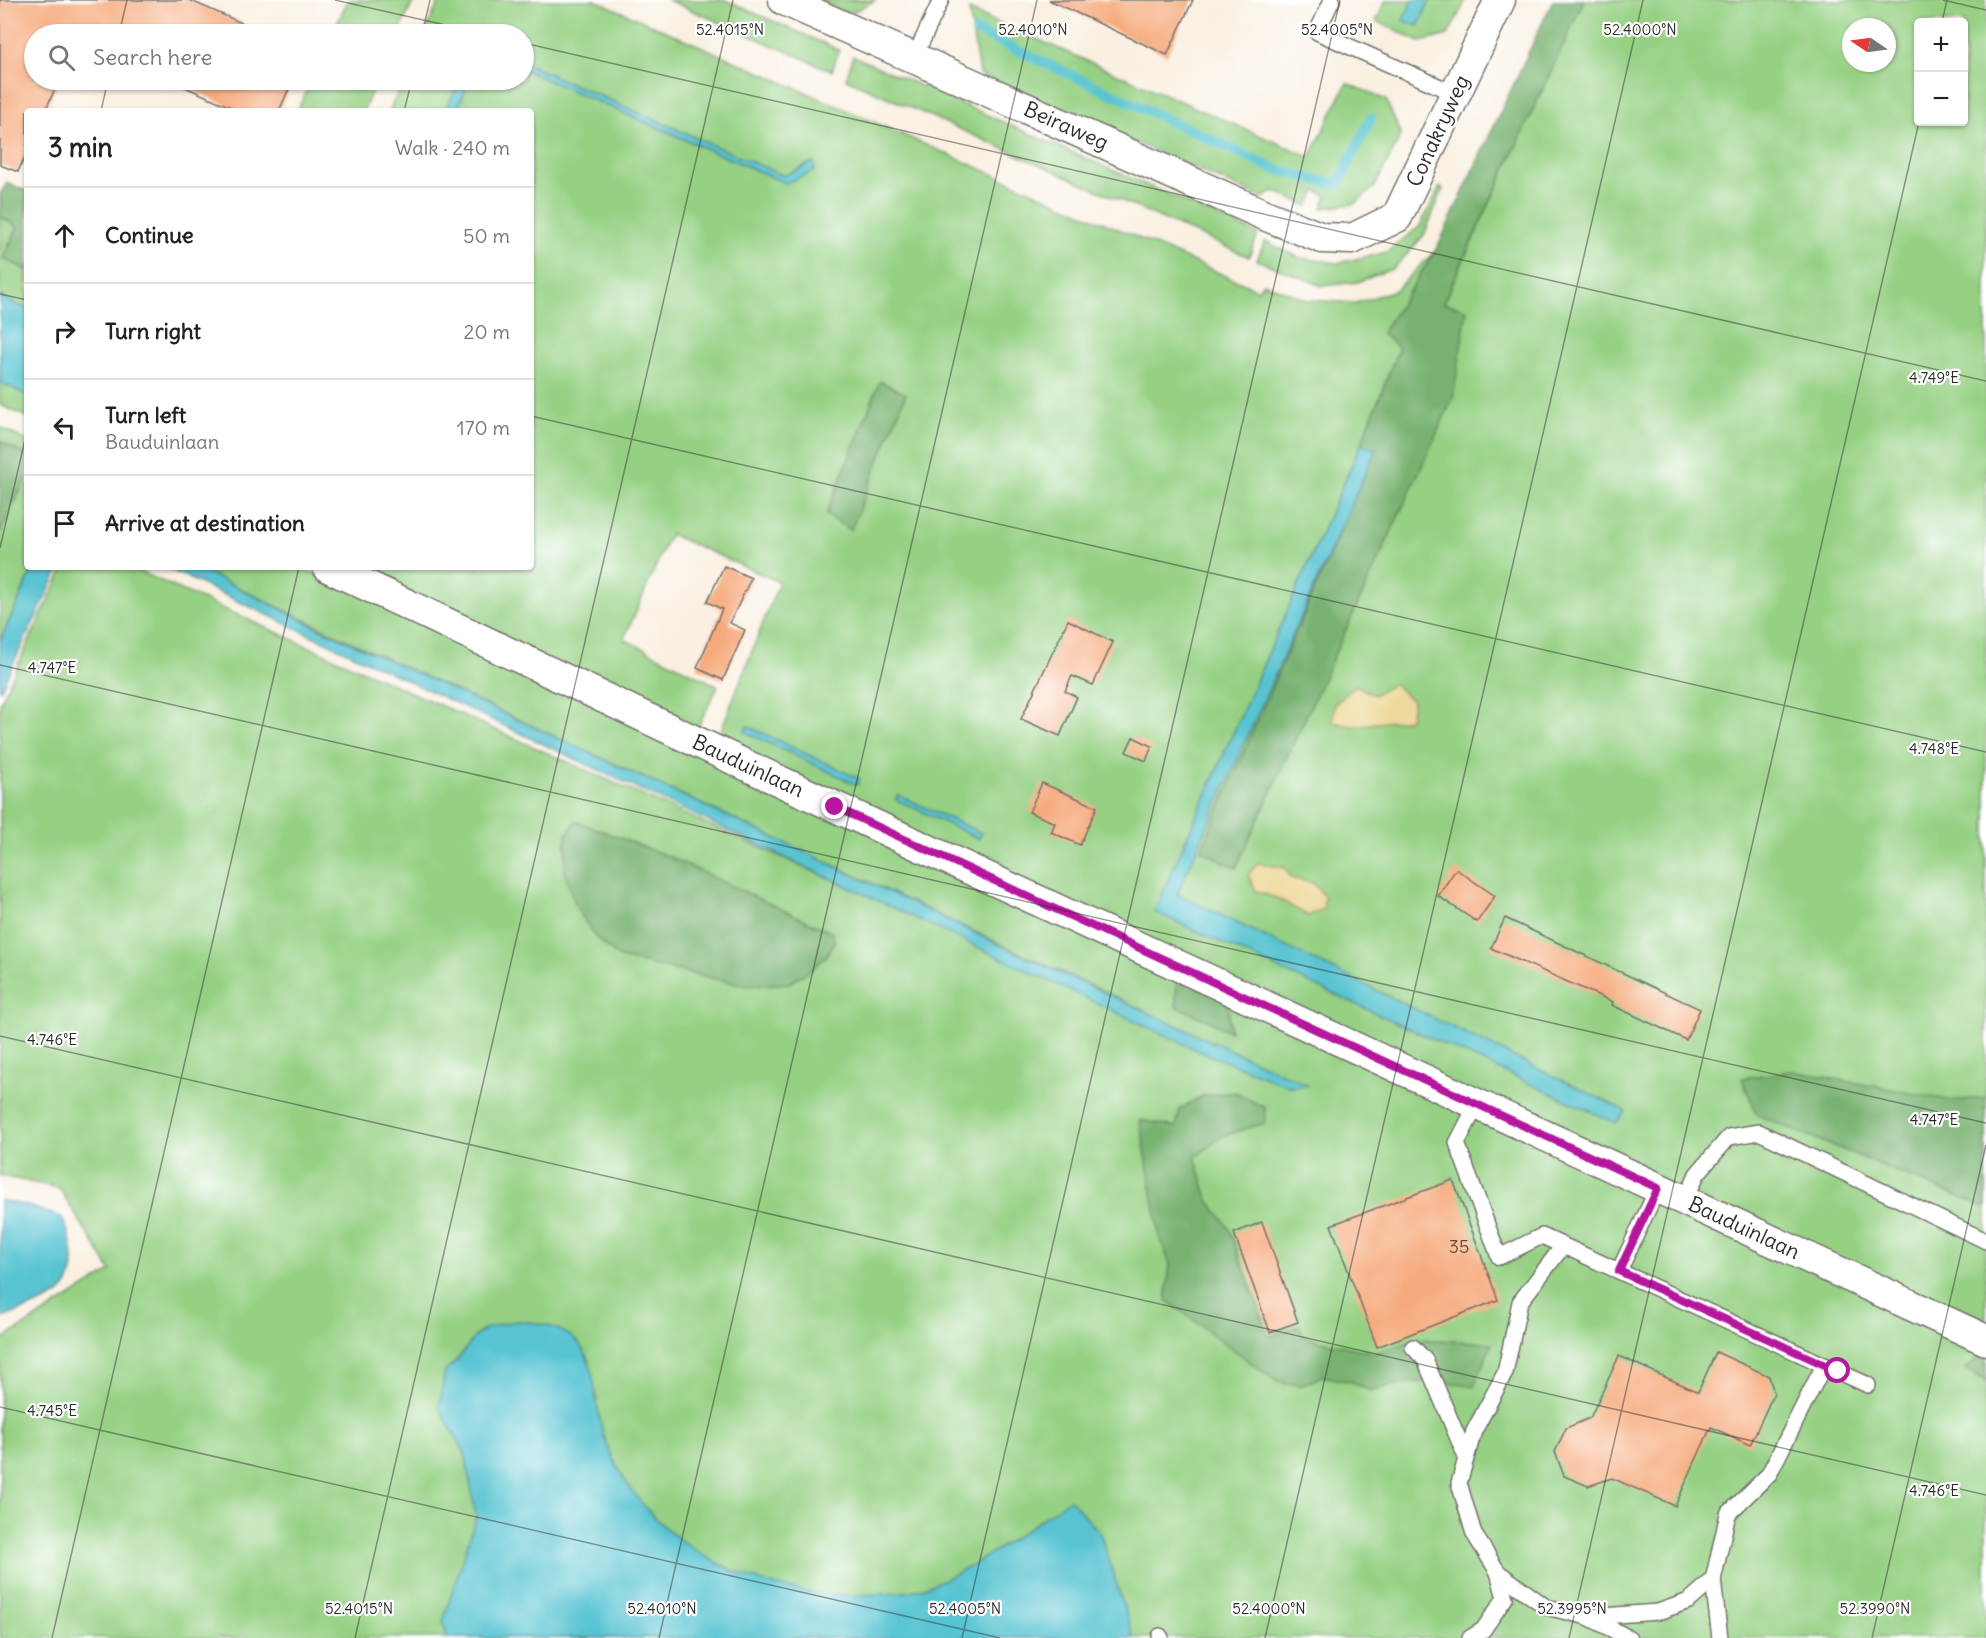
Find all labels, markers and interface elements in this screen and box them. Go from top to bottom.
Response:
north arrow [1842,18,1896,72]
map controls [1914,18,1968,126]
button: + [1914,18,1968,72]
text: 52.4015°N [696,20,764,39]
text: 52.4010°N [998,20,1068,39]
text: 52.4005°N [1301,20,1373,39]
text: 52.4000°N [1603,20,1677,39]
search box [24,24,534,90]
icon: search [45,41,78,74]
text: Search here [93,43,212,71]
street label: Conakryweg [1400,71,1475,191]
button: − [1914,72,1968,126]
street label: Beiraweg [1020,95,1113,156]
text: 3 min [48,131,113,164]
text: Walk · 240 m [395,135,510,160]
icon: ahead [48,219,81,252]
text: Continue [105,221,194,249]
text: 50 m [463,223,510,248]
icon: right [48,315,81,348]
text: Turn right [105,317,201,345]
text: 20 m [464,319,510,344]
text: 4.749°E [1909,368,1959,387]
text: Turn left [105,401,186,429]
icon: left [48,411,81,444]
text: 170 m [457,415,510,440]
text: Bauduinlaan [105,429,219,454]
icon: arrive [48,507,81,540]
text: Arrive at destination [105,509,305,537]
text: 4.747°E [28,658,76,677]
street label: Bauduinlaan [688,728,808,803]
text: 4.748°E [1909,739,1959,758]
route end [821,793,847,819]
text: 4.746°E [27,1030,77,1049]
text: 4.747°E [1910,1110,1958,1129]
street label: Bauduinlaan [1684,1190,1804,1265]
house number: 35 [1449,1235,1469,1258]
route start [1824,1357,1850,1383]
text: 4.745°E [27,1401,77,1420]
text: 4.746°E [1909,1481,1959,1500]
text: 52.4015°N [325,1599,393,1618]
text: 52.4010°N [627,1599,697,1618]
text: 52.4005°N [929,1599,1001,1618]
text: 52.4000°N [1232,1599,1306,1618]
text: 52.3995°N [1537,1599,1607,1618]
text: 52.3990°N [1840,1599,1910,1618]

